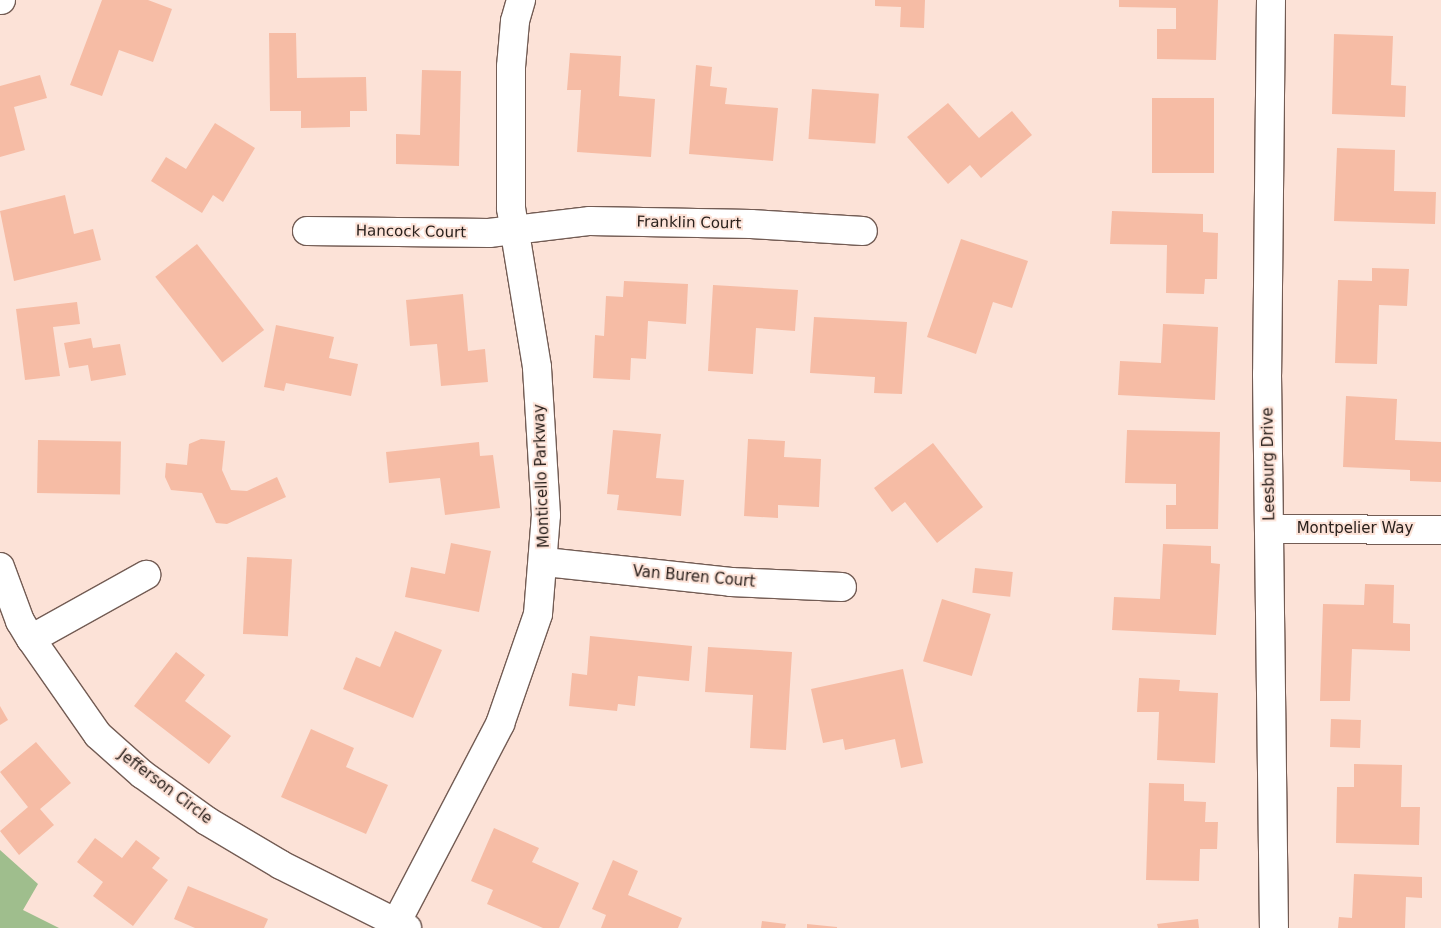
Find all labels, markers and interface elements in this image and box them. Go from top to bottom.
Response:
street label: Franklin Court [636,213,742,233]
street label: Hancock Court [356,222,466,242]
street label: Monticello Parkway [530,404,554,548]
street label: Leesburg Drive [1259,407,1279,521]
street label: Montpelier Way [1297,520,1413,538]
street label: Van Buren Court [632,563,756,591]
street label: Jefferson Circle [115,746,215,828]

